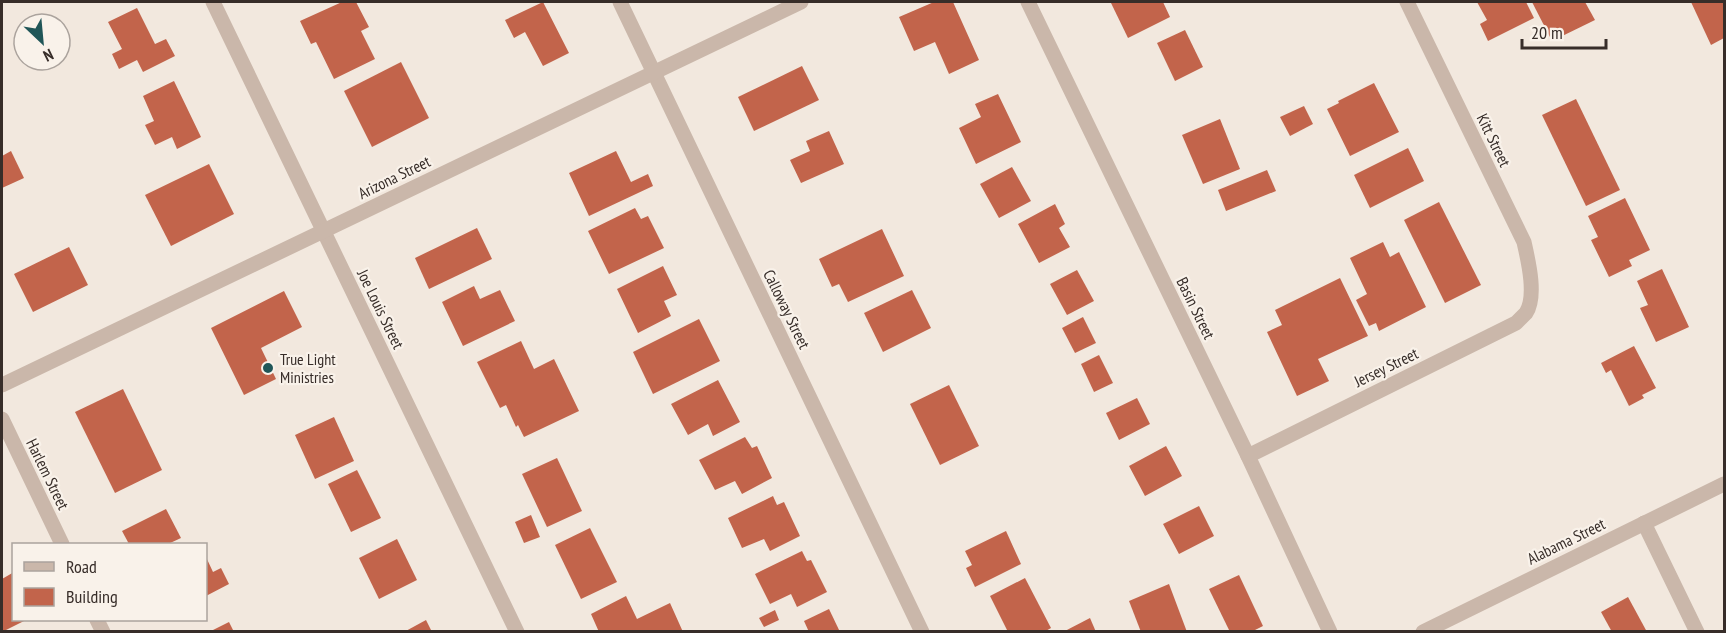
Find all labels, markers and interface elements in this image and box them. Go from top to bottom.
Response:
north arrow [12,12,72,72]
scale bar [1522,12,1606,50]
text: 20 m [1531,21,1563,44]
text: N [40,45,57,66]
street label: Kitt Street [1473,110,1516,170]
street label: Arizona Street [355,151,434,203]
street label: Joe Louis Street [353,265,409,353]
street label: Calloway Street [759,266,815,352]
street label: Basin Street [1172,274,1220,343]
street label: Jersey Street [1350,343,1422,391]
place label: True Light Ministries [280,349,336,387]
marker: True Light Ministries [261,361,275,375]
street label: Harlem Street [22,435,74,513]
street label: Alabama Street [1524,513,1609,568]
legend [12,543,207,621]
text: Road [66,555,97,578]
text: Building [66,585,118,608]

